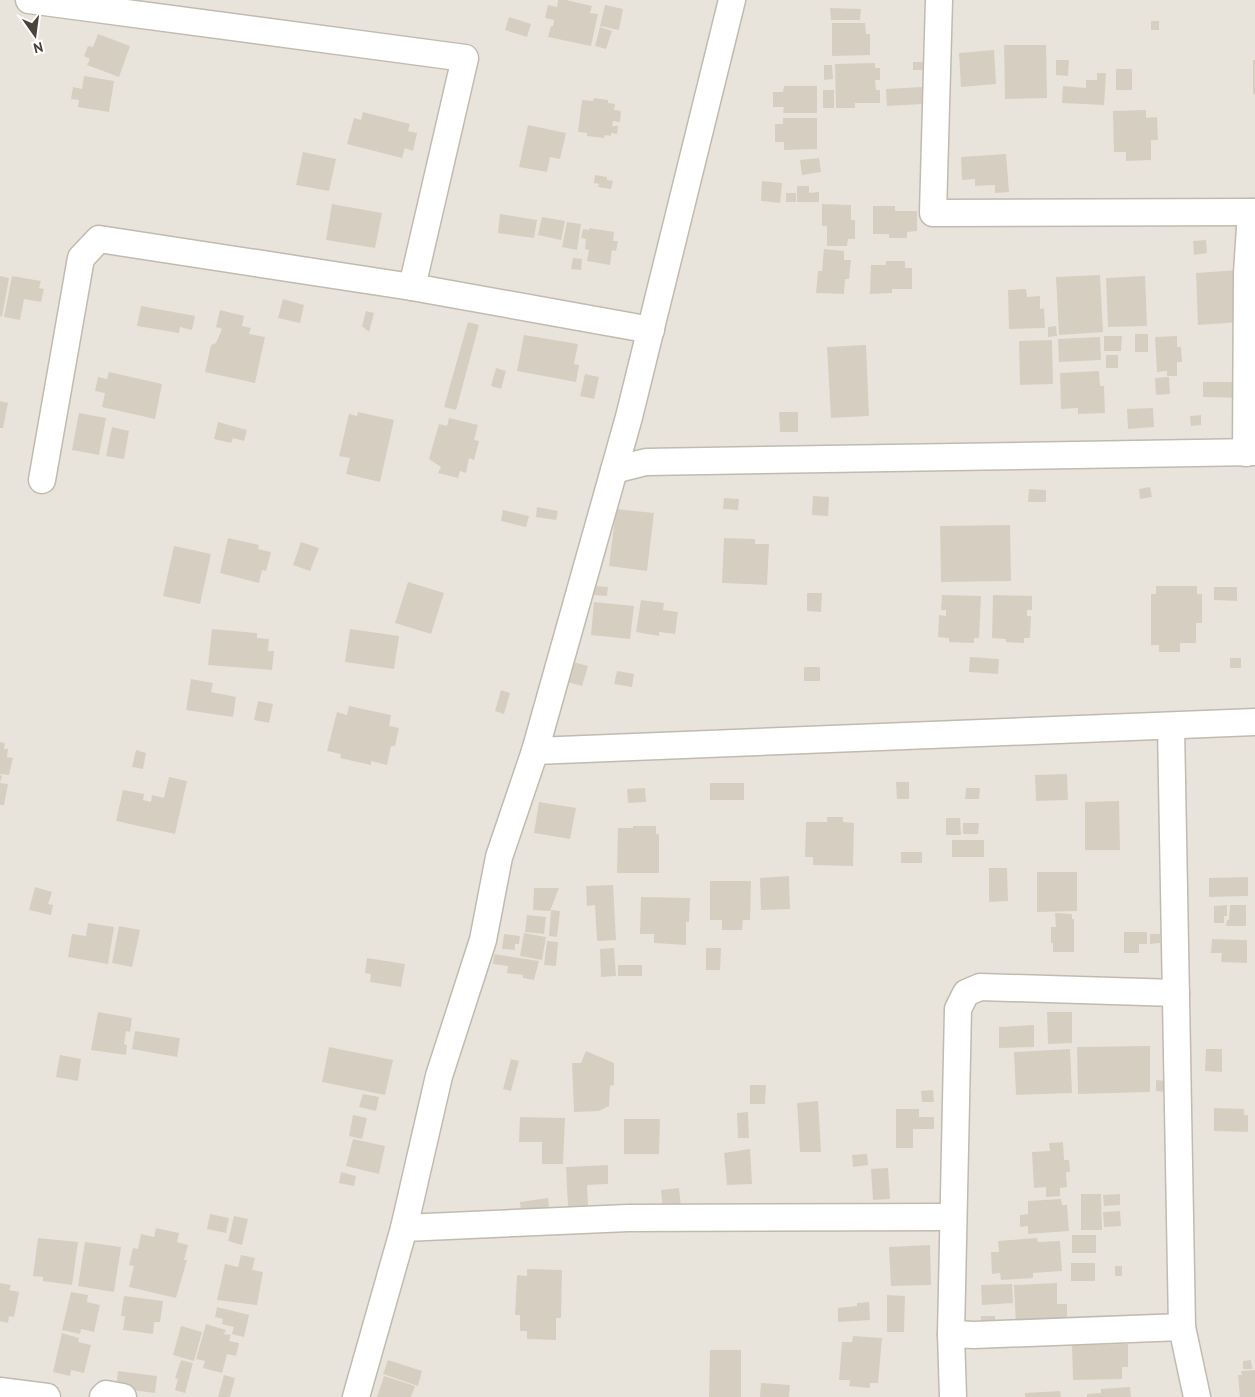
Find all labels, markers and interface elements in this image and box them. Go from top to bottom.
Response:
north arrow [10,10,60,60]
text: N [32,38,45,57]

